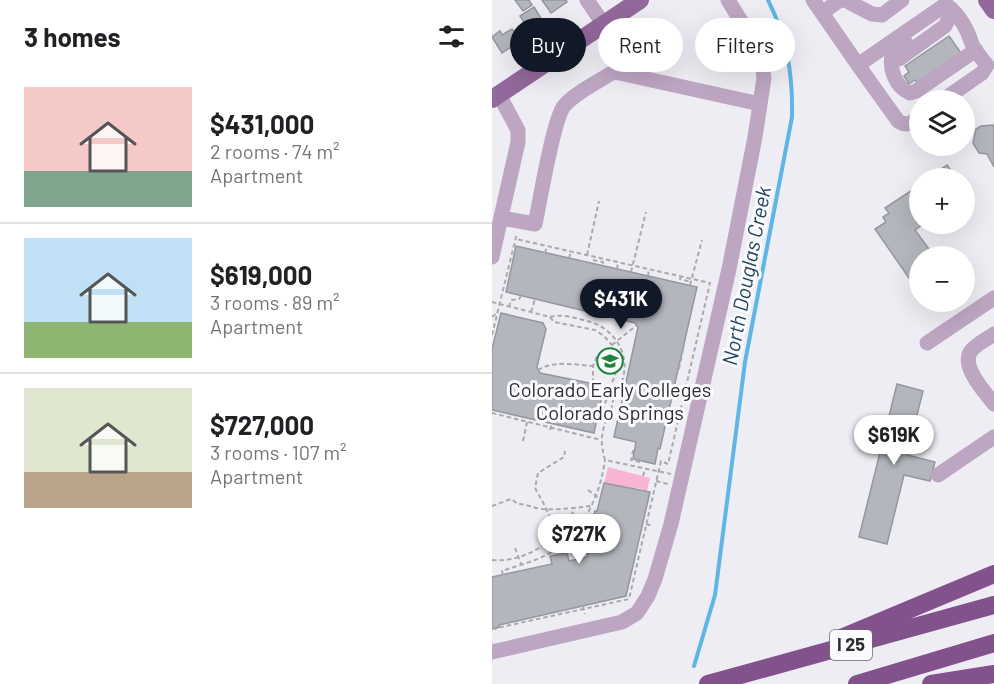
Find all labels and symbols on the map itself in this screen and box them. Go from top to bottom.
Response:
water label: North Douglas Creek [716,183,775,367]
pin: $431K [579,279,663,330]
school or university icon: Colorado Early Colleges Colorado Springs [595,346,625,376]
place label: Colorado Early Colleges Colorado Springs [509,377,711,424]
pin: $619K [852,415,936,466]
pin: $727K [537,514,621,565]
road number: I 25 [830,630,872,660]

